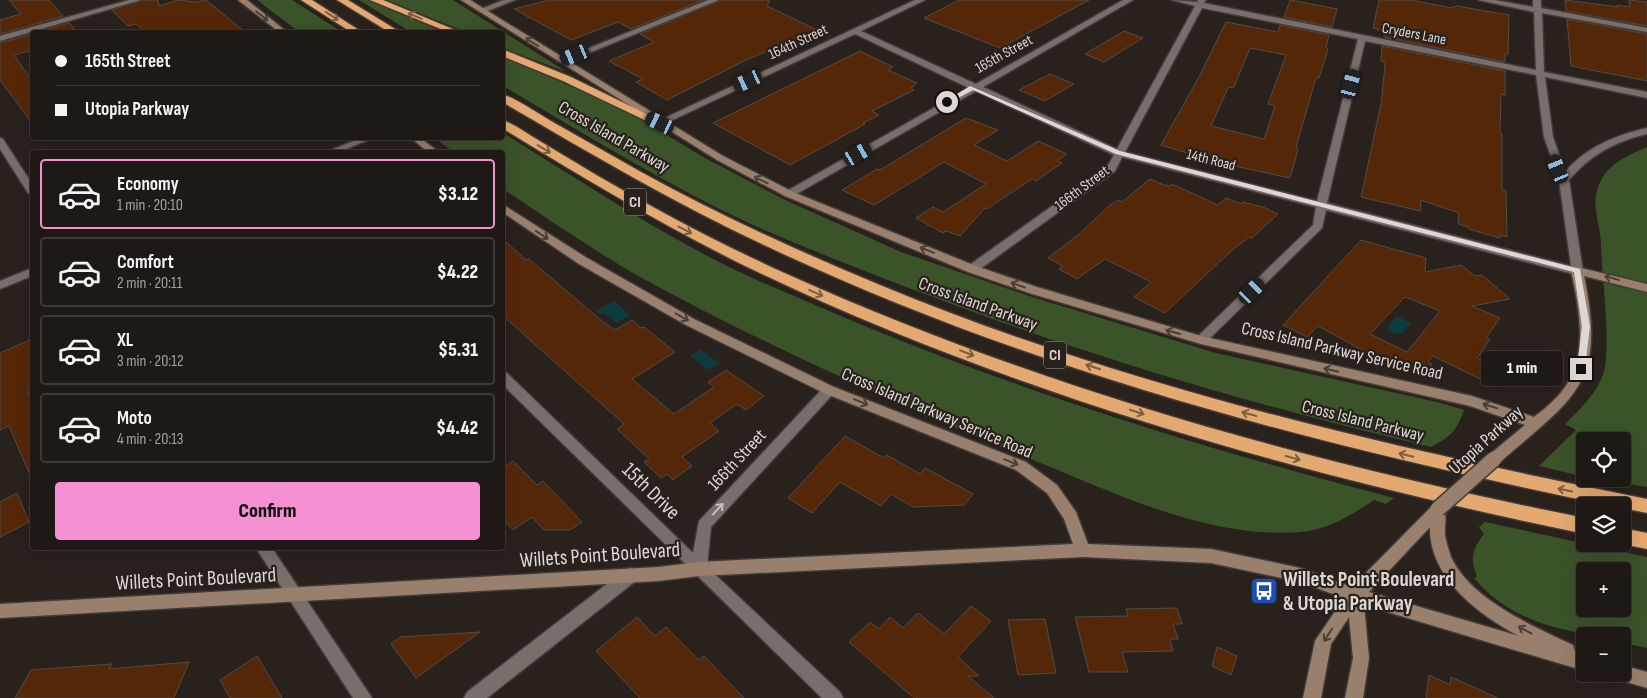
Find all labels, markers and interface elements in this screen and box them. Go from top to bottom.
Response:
one-way arrow [255,11,268,22]
one-way arrow [408,11,423,21]
one-way arrow [324,12,338,22]
street label: Cryders Lane [1380,18,1448,50]
street label: 164th Street [765,20,831,64]
street label: 165th Street [972,30,1036,78]
one-way arrow [525,37,539,47]
car [558,42,591,68]
text: 165th Street [85,50,170,73]
car [731,68,764,94]
car [1339,68,1362,100]
route start [936,91,958,113]
street label: Cross Island Parkway [555,97,673,177]
text: Utopia Parkway [85,98,189,121]
car [643,110,676,136]
car [841,140,874,168]
one-way arrow [537,144,551,154]
street label: 14th Road [1184,145,1238,175]
car [1545,152,1570,186]
street label: 166th Street [1051,161,1113,215]
icon: car [57,172,102,217]
text: Economy [117,173,179,196]
one-way arrow [754,174,769,184]
text: $3.12 [438,183,478,206]
road number: CI [624,188,646,216]
text: 1 min · 20:10 [117,196,183,215]
one-way arrow [677,226,692,235]
one-way arrow [535,230,549,240]
one-way arrow [920,245,935,254]
icon: car [57,250,102,295]
text: Comfort [117,251,174,274]
text: $4.22 [437,261,478,284]
street label: Cross Island Parkway [916,273,1040,335]
one-way arrow [1605,273,1621,283]
text: 2 min · 20:11 [117,274,182,293]
car [1236,275,1268,307]
one-way arrow [1010,280,1026,289]
one-way arrow [808,288,823,298]
one-way arrow [675,313,689,323]
street label: Cross Island Parkway Service Road [1239,318,1445,384]
one-way arrow [1166,326,1182,336]
icon: car [57,328,102,373]
text: XL [117,329,133,352]
text: $5.31 [438,339,478,362]
road number: CI [1044,342,1066,368]
one-way arrow [959,349,974,358]
text: 3 min · 20:12 [117,352,184,371]
callout: 1 min [1481,352,1564,386]
route end [1570,358,1592,380]
text: 1 min [1507,359,1537,378]
one-way arrow [1086,362,1102,371]
street label: Cross Island Parkway Service Road [838,363,1036,463]
one-way arrow [1324,365,1340,374]
street label: Cross Island Parkway [1300,396,1426,446]
one-way arrow [852,398,868,407]
street label: Utopia Parkway [1445,401,1527,479]
one-way arrow [1482,401,1498,410]
icon: car [57,406,102,451]
text: Moto [117,407,152,430]
one-way arrow [1129,407,1145,417]
one-way arrow [1241,408,1257,418]
text: $4.42 [436,417,478,440]
street label: 166th Street [703,425,771,495]
text: 4 min · 20:13 [117,430,183,449]
map controls [1576,432,1631,682]
button: locate [1576,432,1631,487]
one-way arrow [1399,449,1415,459]
one-way arrow [1285,453,1301,463]
street label: 15th Drive [617,457,685,525]
one-way arrow [1004,459,1019,468]
button: Confirm [55,482,480,540]
one-way arrow [1557,485,1573,494]
button: layers [1576,497,1631,552]
one-way arrow [712,503,724,516]
street label: Willets Point Boulevard [519,537,681,573]
street label: Willets Point Boulevard [115,562,277,596]
button: + [1576,562,1631,617]
place label: Willets Point Boulevard & Utopia Parkway [1283,567,1454,616]
bus stop icon: Willets Point Boulevard & Utopia Parkway [1249,576,1279,606]
one-way arrow [1518,625,1533,635]
button: − [1576,627,1631,682]
one-way arrow [1323,628,1333,642]

